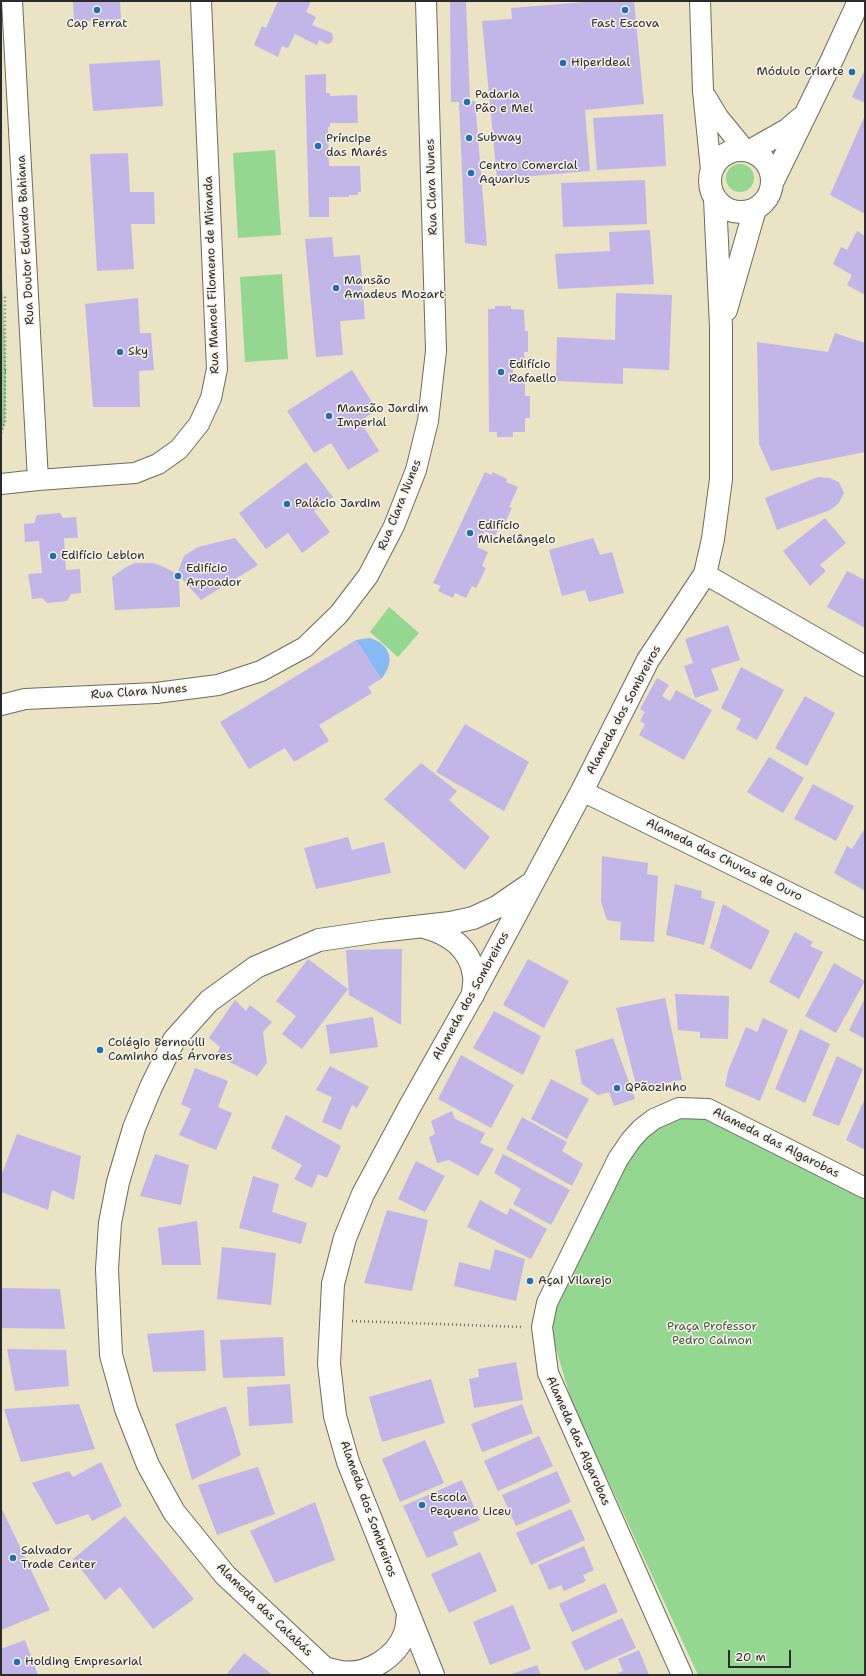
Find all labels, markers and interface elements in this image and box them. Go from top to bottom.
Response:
marker: Cap Ferrat [92,5,102,15]
marker: Fast Escova [620,5,630,15]
place label: Cap Ferrat [66,17,128,31]
place label: Fast Escova [591,17,659,31]
place label: Hiperideal [571,56,630,70]
marker: Hiperideal [558,58,568,68]
place label: Módulo Criarte [756,65,844,79]
marker: Módulo Criarte [847,67,857,77]
place label: Padaria Pão e Mel [475,88,533,116]
marker: Padaria Pão e Mel [462,97,472,107]
place label: Subway [477,131,522,145]
place label: Príncipe das Marés [326,132,387,160]
marker: Subway [464,133,474,143]
street label: Rua Clara Nunes [423,138,441,236]
marker: Príncipe das Marés [313,141,323,151]
street label: Rua Doutor Eduardo Bahiana [14,155,38,325]
place label: Centro Comercial Aquarius [479,159,578,187]
marker: Centro Comercial Aquarius [466,168,476,178]
street label: Rua Manoel Filomeno de Miranda [201,176,223,374]
place label: Mansão Amadeus Mozart [344,274,444,302]
marker: Mansão Amadeus Mozart [331,283,341,293]
place label: Sky [128,345,148,359]
marker: Sky [115,347,125,357]
place label: Edifício Rafaello [509,358,557,386]
marker: Edifício Rafaello [496,367,506,377]
place label: Mansão Jardim Imperial [337,402,428,430]
marker: Mansão Jardim Imperial [324,411,334,421]
street label: Rua Clara Nunes [375,457,425,553]
place label: Palácio Jardim [295,497,381,511]
marker: Palácio Jardim [282,499,292,509]
place label: Edifício Michelângelo [478,519,556,547]
marker: Edifício Michelângelo [465,528,475,538]
place label: Edifício Leblon [61,549,145,563]
marker: Edifício Leblon [48,551,58,561]
place label: Edifício Arpoador [186,562,242,590]
marker: Edifício Arpoador [173,571,183,581]
street label: Alameda dos Sombreiros [584,643,664,777]
street label: Rua Clara Nunes [90,681,188,703]
street label: Alameda das Chuvas de Ouro [643,816,805,904]
street label: Alameda dos Sombreiros [430,929,512,1063]
place label: Colégio Bernoulli Caminho das Árvores [108,1036,232,1064]
marker: Colégio Bernoulli Caminho das Árvores [95,1045,105,1055]
place label: QPãozinho [625,1081,687,1095]
marker: QPãozinho [612,1083,622,1093]
street label: Alameda das Algarobas [710,1105,842,1181]
place label: Açai Vilarejo [538,1274,612,1288]
marker: Açai Vilarejo [525,1276,535,1286]
park label: Praça Professor Pedro Calmon [667,1320,757,1348]
street label: Alameda das Algarobas [543,1374,613,1508]
street label: Alameda dos Sombreiros [337,1439,399,1579]
place label: Escola Pequeno Liceu [430,1491,511,1519]
marker: Escola Pequeno Liceu [417,1500,427,1510]
place label: Salvador Trade Center [21,1544,96,1572]
marker: Salvador Trade Center [8,1553,18,1563]
street label: Alameda das Catabás [213,1560,315,1660]
scale bar [730,1642,793,1668]
text: 20 m [735,1649,766,1665]
place label: Holding Empresarial [25,1655,142,1669]
marker: Holding Empresarial [12,1657,22,1667]

